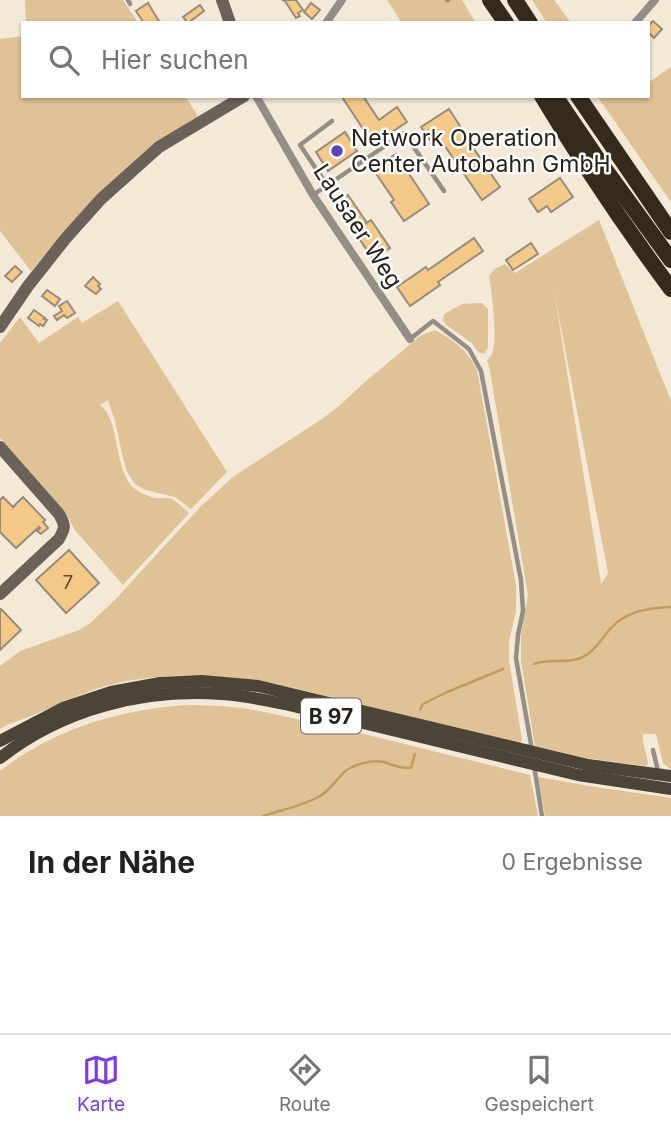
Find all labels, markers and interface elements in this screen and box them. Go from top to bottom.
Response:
search box [21,21,650,98]
icon: search [45,41,83,79]
text: Hier suchen [101,44,249,75]
place label: Network Operation Center Autobahn GmbH [351,124,611,178]
marker: Network Operation Center Autobahn GmbH [329,143,345,159]
street label: Lausaer Weg [308,159,408,293]
house number: 7 [63,571,73,594]
road number: B 97 [301,698,361,734]
text: In der Nähe [28,844,195,880]
text: 0 Ergebnisse [501,848,643,876]
tab: Karte [77,1051,125,1116]
tab: Route [279,1051,331,1116]
tab: Gespeichert [485,1051,594,1116]

